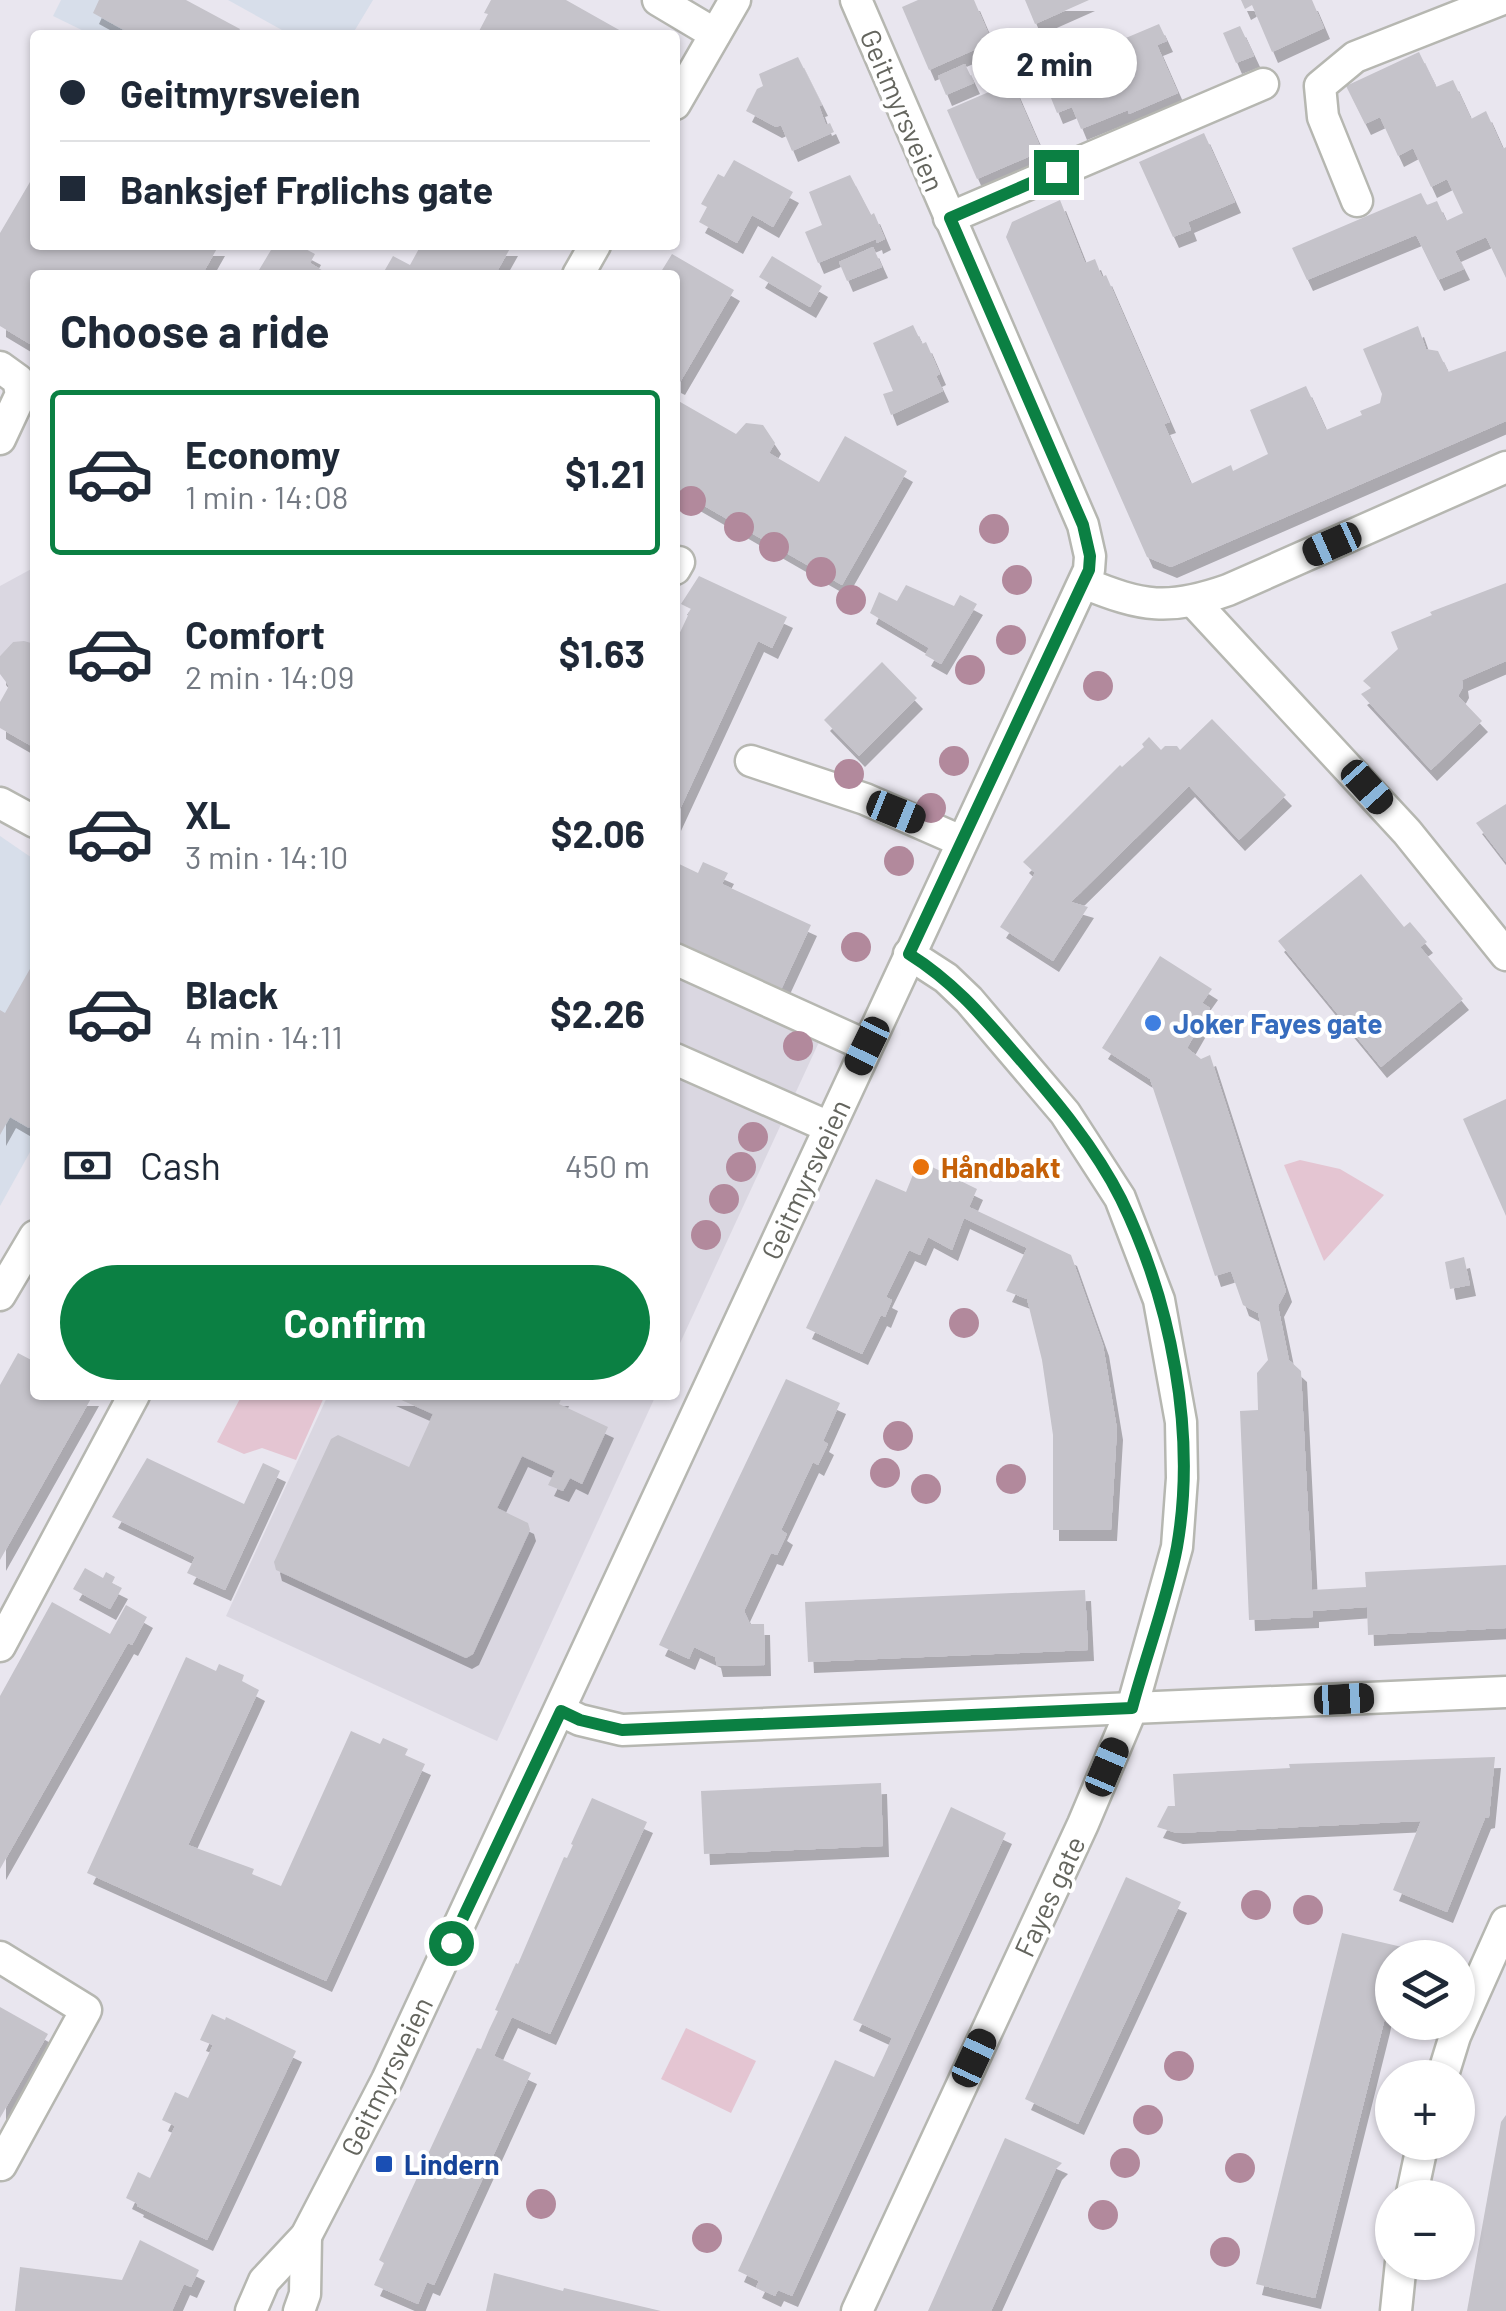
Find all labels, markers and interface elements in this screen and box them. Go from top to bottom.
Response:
street label: Geitmyrsveien [854,24,952,196]
callout: 2 min [974,27,1138,97]
text: 2 min [1016,44,1093,82]
text: Geitmyrsveien [120,70,361,116]
route end [1034,150,1079,195]
text: Banksjef Frølichs gate [120,166,493,212]
text: Choose a ride [60,303,330,357]
icon: car [65,428,155,518]
text: Economy [185,431,340,477]
text: $1.21 [565,450,645,496]
text: 1 min · 14:08 [185,477,348,515]
car [1298,518,1366,570]
icon: car [65,608,155,698]
text: Comfort [185,611,325,657]
text: $1.63 [559,630,645,676]
text: 2 min · 14:09 [185,657,354,695]
car [1336,755,1398,819]
car [863,787,929,837]
icon: car [65,788,155,878]
text: XL [185,791,231,837]
text: $2.06 [551,810,645,856]
text: 3 min · 14:10 [185,837,348,875]
icon: car [65,968,155,1058]
text: Black [185,971,279,1017]
text: $2.26 [550,990,645,1036]
place label: Joker Fayes gate [1173,1006,1383,1040]
car [840,1012,894,1080]
marker: Joker Fayes gate [1142,1012,1164,1034]
text: 4 min · 14:11 [185,1017,343,1055]
street label: Geitmyrsveien [753,1093,857,1265]
icon: cash [60,1138,115,1193]
text: Cash [140,1142,221,1188]
text: 450 m [565,1146,650,1184]
place label: Håndbakt [941,1150,1061,1184]
marker: Håndbakt [910,1156,932,1178]
button: Confirm [60,1265,650,1380]
car [1313,1682,1375,1716]
car [1081,1734,1133,1800]
street label: Fayes gate [1006,1830,1092,1962]
route start [429,1921,474,1966]
map controls [1375,1940,1475,2280]
button: layers [1375,1940,1475,2040]
street label: Geitmyrsveien [333,1991,439,2161]
car [948,2024,1000,2092]
button: + [1375,2060,1475,2160]
place label: Lindern [404,2147,500,2181]
marker: Lindern [373,2153,395,2175]
button: − [1375,2180,1475,2280]

